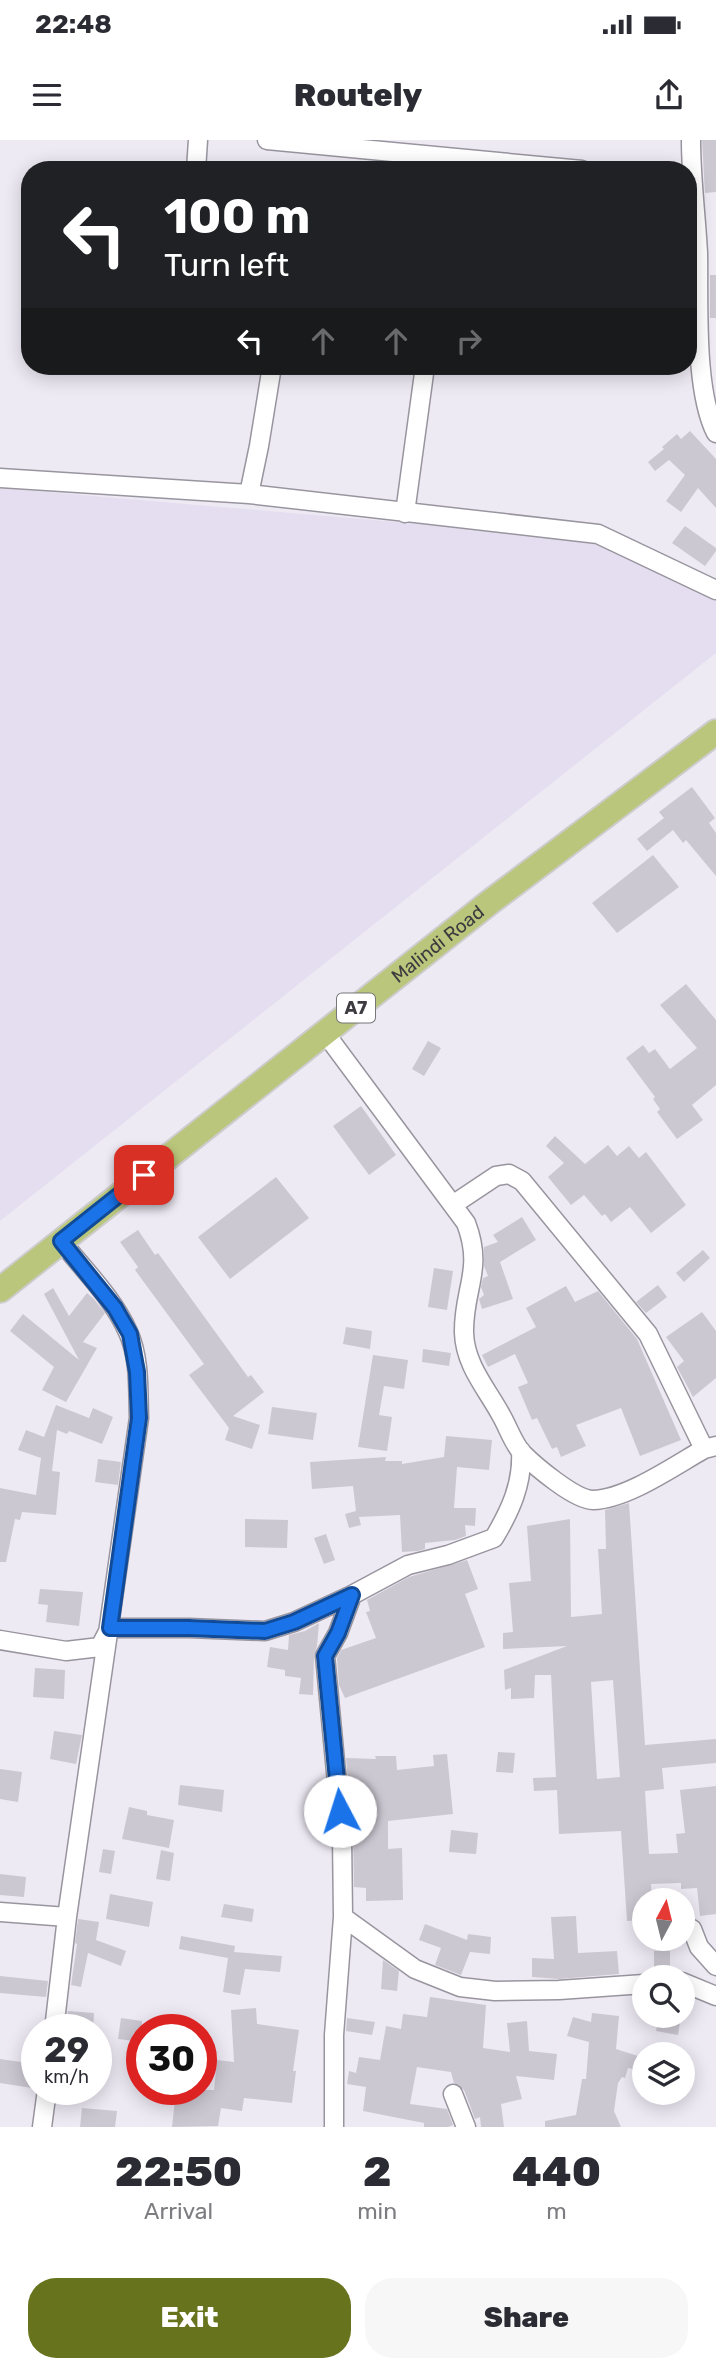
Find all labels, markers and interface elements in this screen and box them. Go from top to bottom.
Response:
text: 22:48 [35,9,112,40]
icon: menu [28,76,66,114]
text: Routely [294,76,422,114]
icon: share [650,76,688,114]
text: 100 m [164,187,310,245]
icon: left [49,189,140,280]
text: Turn left [164,246,289,284]
icon: left [231,322,269,360]
icon: ahead [304,322,342,360]
icon: ahead [377,322,415,360]
icon: right [450,322,488,360]
street label: Malindi Road [387,900,489,988]
road number: A7 [337,994,375,1022]
pin [114,1145,174,1205]
icon: arrive [125,1156,163,1194]
position arrow [303,1774,377,1848]
north arrow [632,1888,695,1951]
map controls [632,1888,695,2105]
button: search [632,1965,695,2028]
speed limit sign: 30 [126,2014,217,2105]
text: 29 [44,2029,89,2071]
button: layers [632,2042,695,2105]
text: km/h [44,2066,89,2088]
text: 22:50 [115,2147,242,2197]
text: 2 [363,2147,391,2197]
text: 440 [512,2147,601,2197]
text: Arrival [144,2197,213,2225]
text: min [357,2197,397,2225]
text: m [546,2197,567,2225]
button: Exit [28,2278,351,2358]
button: Share [365,2278,688,2358]

